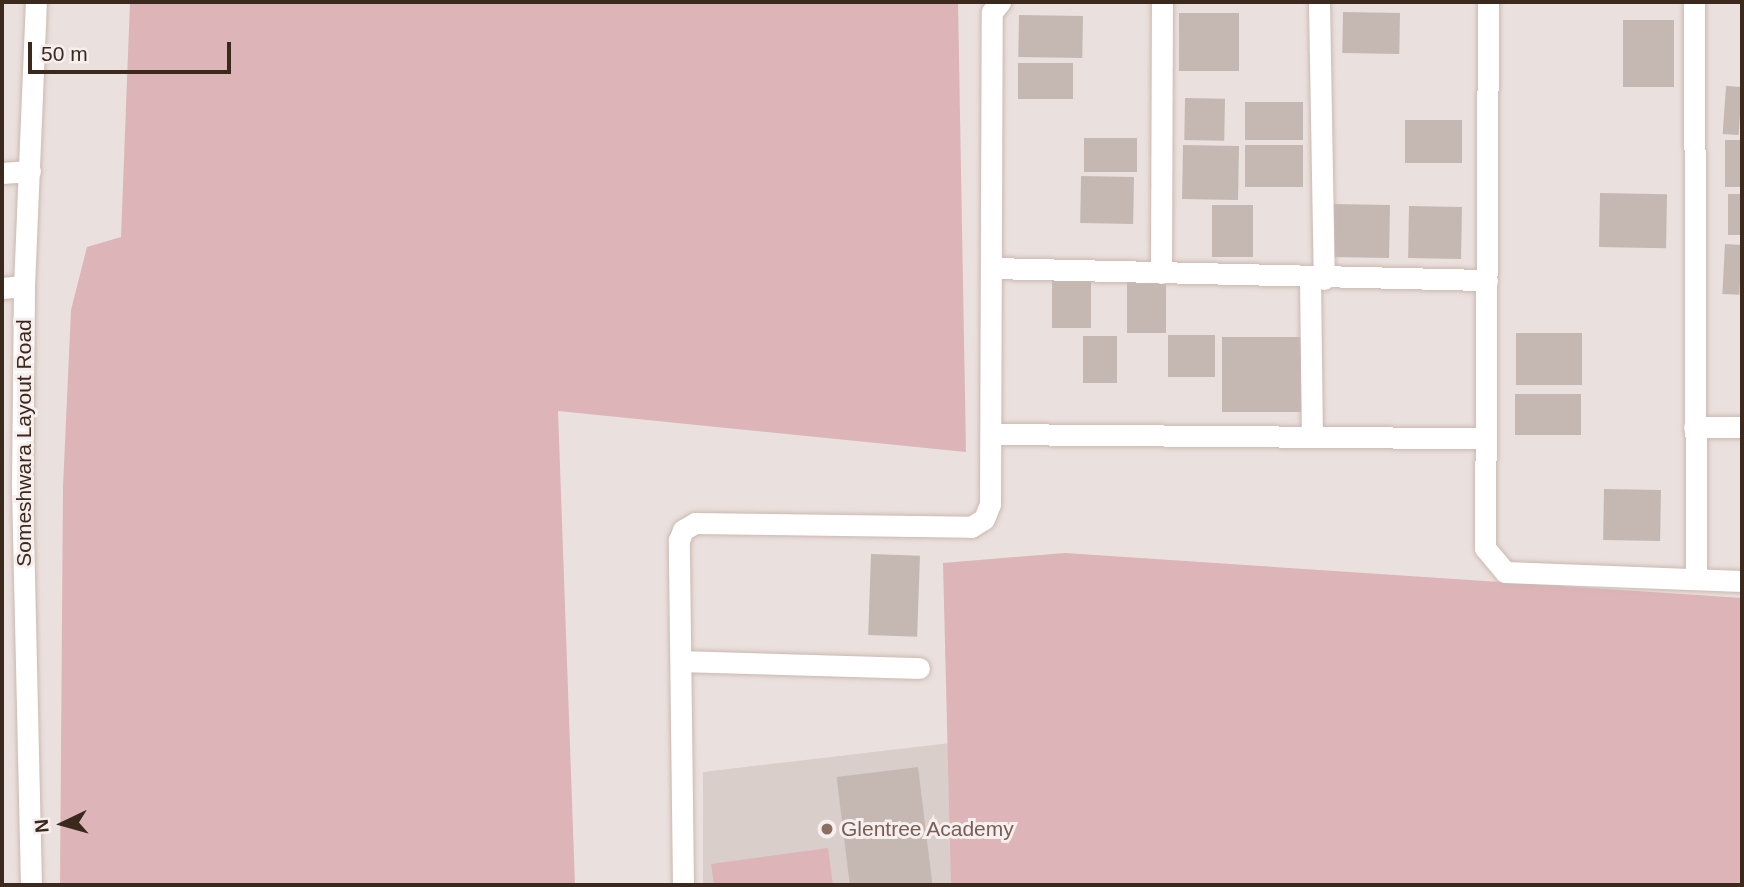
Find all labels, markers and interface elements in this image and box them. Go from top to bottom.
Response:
scale bar [32,28,234,72]
text: 50 m [41,42,88,65]
street label: Someshwara Layout Road [11,319,37,567]
north arrow [28,789,98,859]
place label: Glentree Academy [841,816,1015,842]
text: N [31,818,53,834]
marker: Glentree Academy [819,821,835,837]

